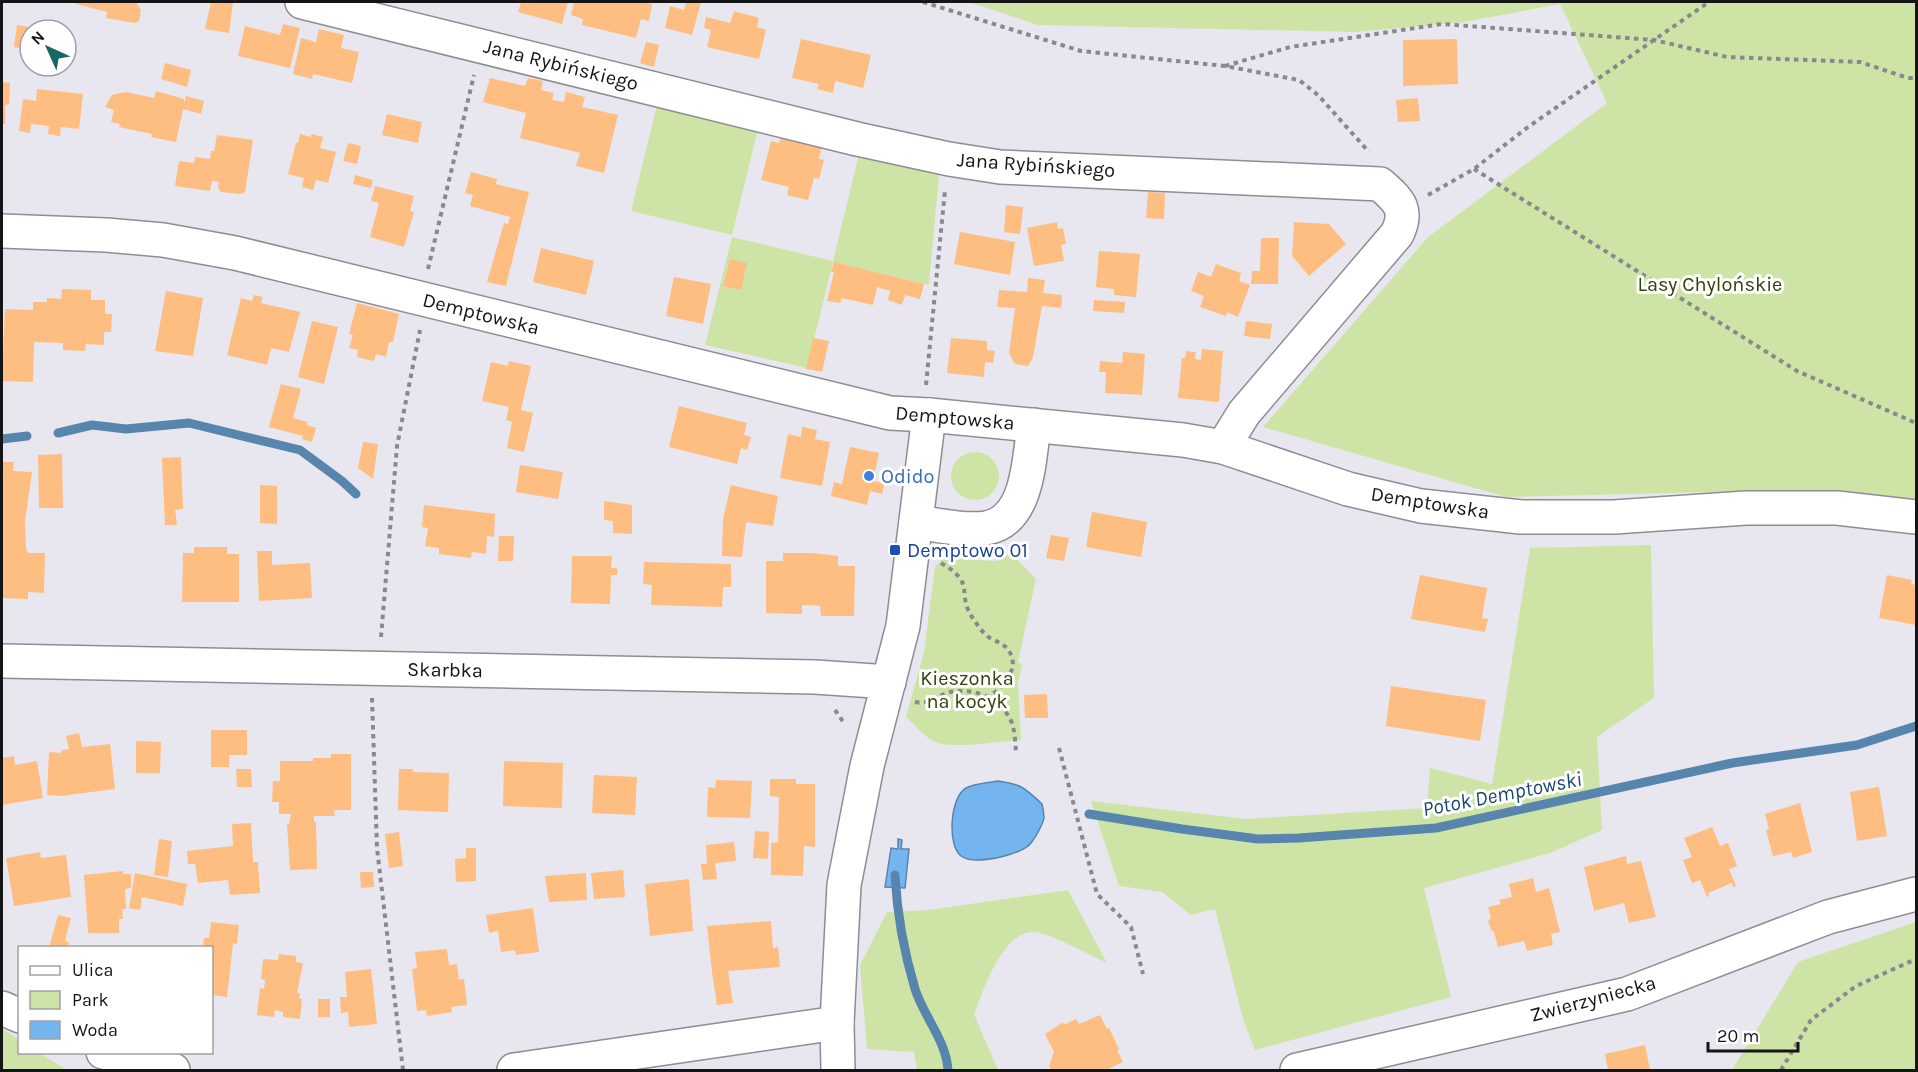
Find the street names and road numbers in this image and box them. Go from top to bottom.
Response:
street label: Jana Rybińskiego [481,35,641,95]
street label: Jana Rybińskiego [956,148,1116,182]
street label: Demptowska [420,288,542,340]
street label: Demptowska [894,401,1016,435]
street label: Demptowska [1369,482,1491,524]
street label: Skarbka [407,658,483,682]
street label: Zwierzyniecka [1527,971,1659,1027]

